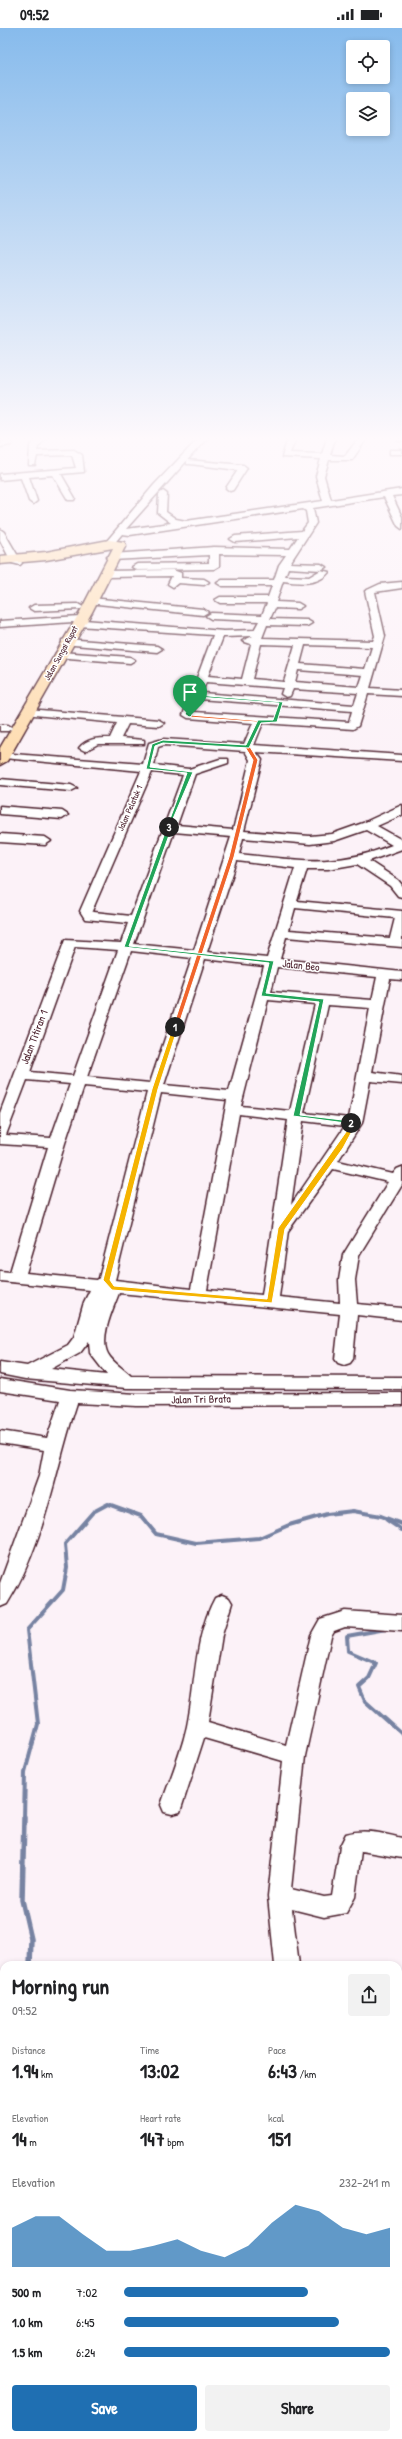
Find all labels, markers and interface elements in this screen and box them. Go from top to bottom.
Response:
text: 09:52 [20,4,49,25]
map controls [346,40,390,136]
button: locate [346,40,390,84]
button: layers [346,92,390,136]
street label: Jalan Sungai Rupat [41,623,81,682]
pin [173,675,207,716]
icon: arrive [179,681,201,703]
street label: Jalan Pelatuk 1 [115,783,145,833]
pin: 3 [159,817,179,837]
text: 3 [167,820,171,834]
street label: Jalan Beo [282,956,321,974]
street label: Jalan Titiran 1 [17,1008,51,1066]
pin: 1 [165,1017,185,1037]
text: 1 [173,1020,177,1034]
pin: 2 [341,1113,361,1133]
text: 2 [348,1116,354,1130]
street label: Jalan Tri Brata [171,1391,232,1407]
text: Morning run [12,1971,109,2001]
button: share [348,1974,390,2016]
text: 09:52 [12,2001,37,2019]
text: Distance [12,2043,46,2057]
text: Time [140,2043,159,2057]
text: Pace [268,2043,286,2057]
text: 1.94 [12,2057,38,2084]
text: 13:02 [140,2057,179,2084]
text: 6:43 [268,2057,297,2084]
text: km [38,2067,53,2081]
text: /km [297,2067,316,2081]
text: Elevation [12,2111,49,2125]
text: Heart rate [140,2111,181,2125]
text: kcal [268,2111,284,2125]
text: 14 [12,2125,27,2152]
text: 147 [140,2125,165,2152]
text: 151 [268,2125,291,2152]
text: m [27,2135,37,2149]
text: bpm [165,2135,184,2149]
text: Elevation [12,2173,55,2191]
text: 232–241 m [339,2173,390,2191]
text: 500 m [12,2283,41,2301]
text: 7:02 [76,2283,97,2301]
text: 1.0 km [12,2313,43,2331]
text: 6:45 [76,2313,95,2331]
text: 1.5 km [12,2343,42,2361]
text: 6:24 [76,2343,95,2361]
button: Save [12,2385,197,2431]
button: Share [205,2385,390,2431]

